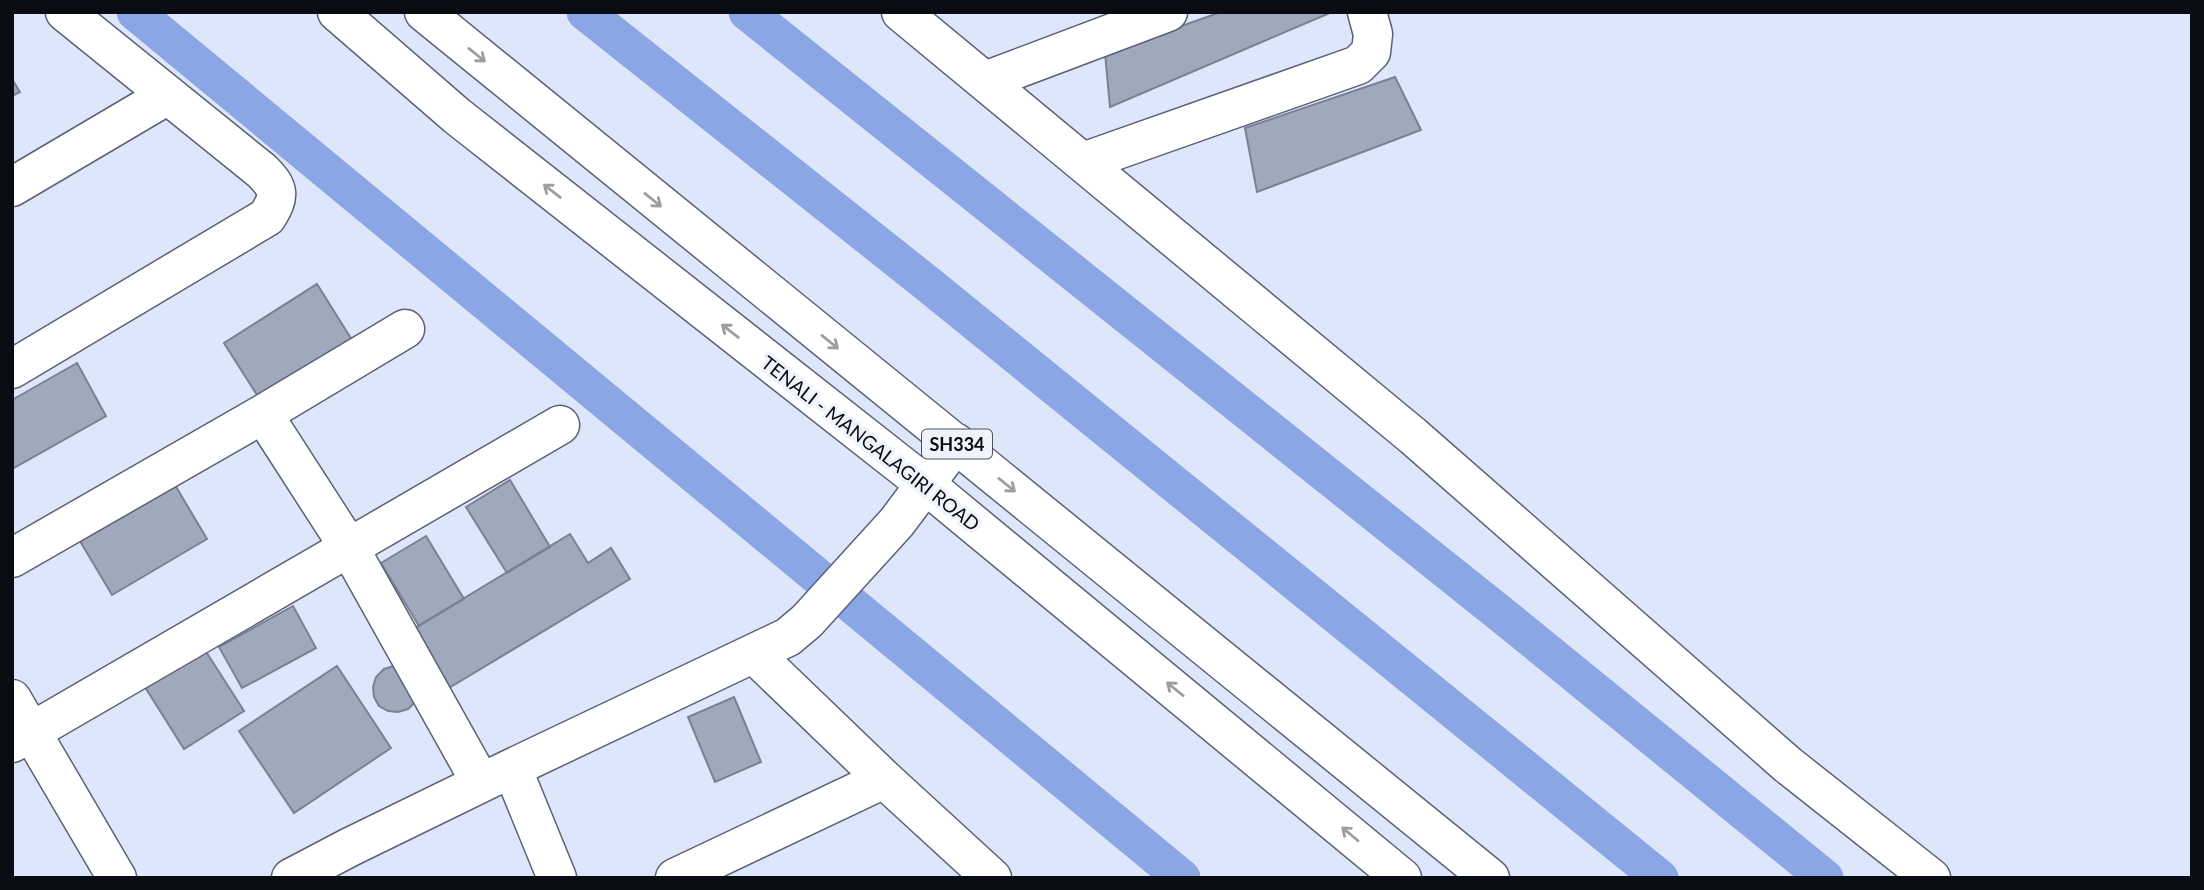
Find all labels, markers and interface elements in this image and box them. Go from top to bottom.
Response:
one-way arrow [467,48,485,63]
one-way arrow [543,183,561,198]
one-way arrow [643,192,661,207]
one-way arrow [722,324,740,339]
one-way arrow [820,334,839,349]
street label: TENALI - MANGALAGIRI ROAD [757,351,985,535]
road number: SH334 [922,430,992,458]
one-way arrow [998,477,1016,492]
one-way arrow [1166,681,1184,697]
one-way arrow [1341,826,1359,842]

